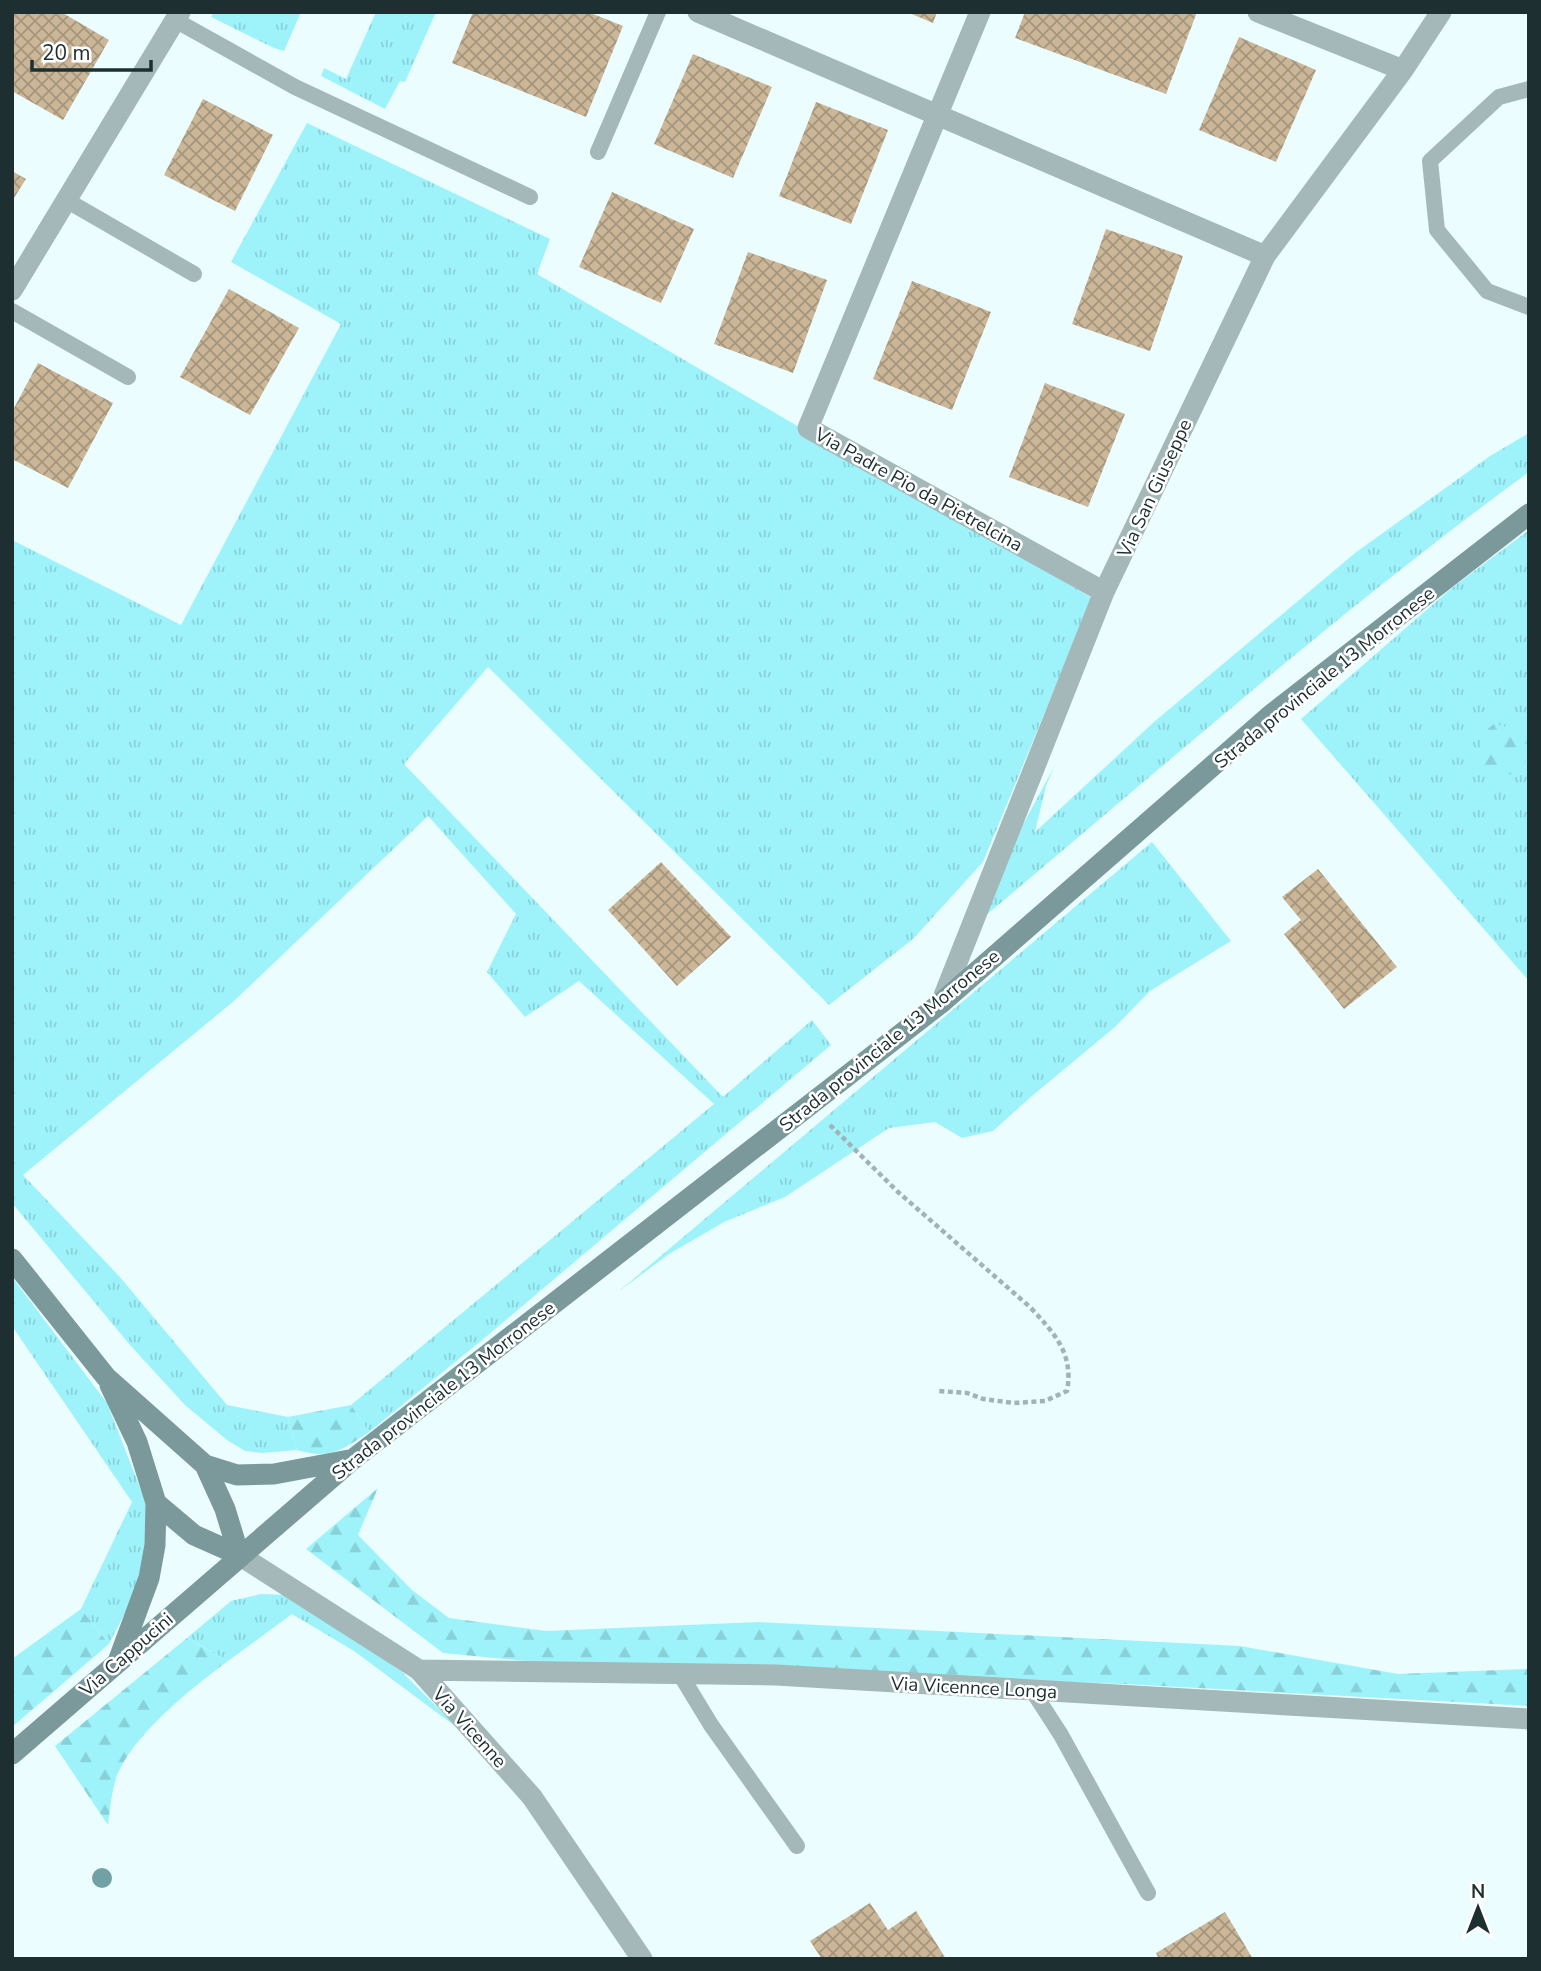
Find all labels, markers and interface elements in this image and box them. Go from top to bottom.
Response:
scale bar [32,28,150,72]
text: 20 m [42,39,91,67]
street label: Via San Giuseppe [1111,415,1198,563]
street label: Via Padre Pio da Pietrelcina [809,421,1027,558]
street label: Strada provinciale 13 Morronese [1209,581,1440,775]
street label: Strada provinciale 13 Morronese [774,944,1005,1138]
street label: Strada provinciale 13 Morronese [327,1295,561,1486]
street label: Via Cappucini [74,1607,179,1703]
street label: Via Vicennce Longa [889,1671,1058,1705]
street label: Via Vicenne [425,1681,512,1774]
north arrow [1443,1873,1513,1943]
text: N [1471,1879,1485,1905]

